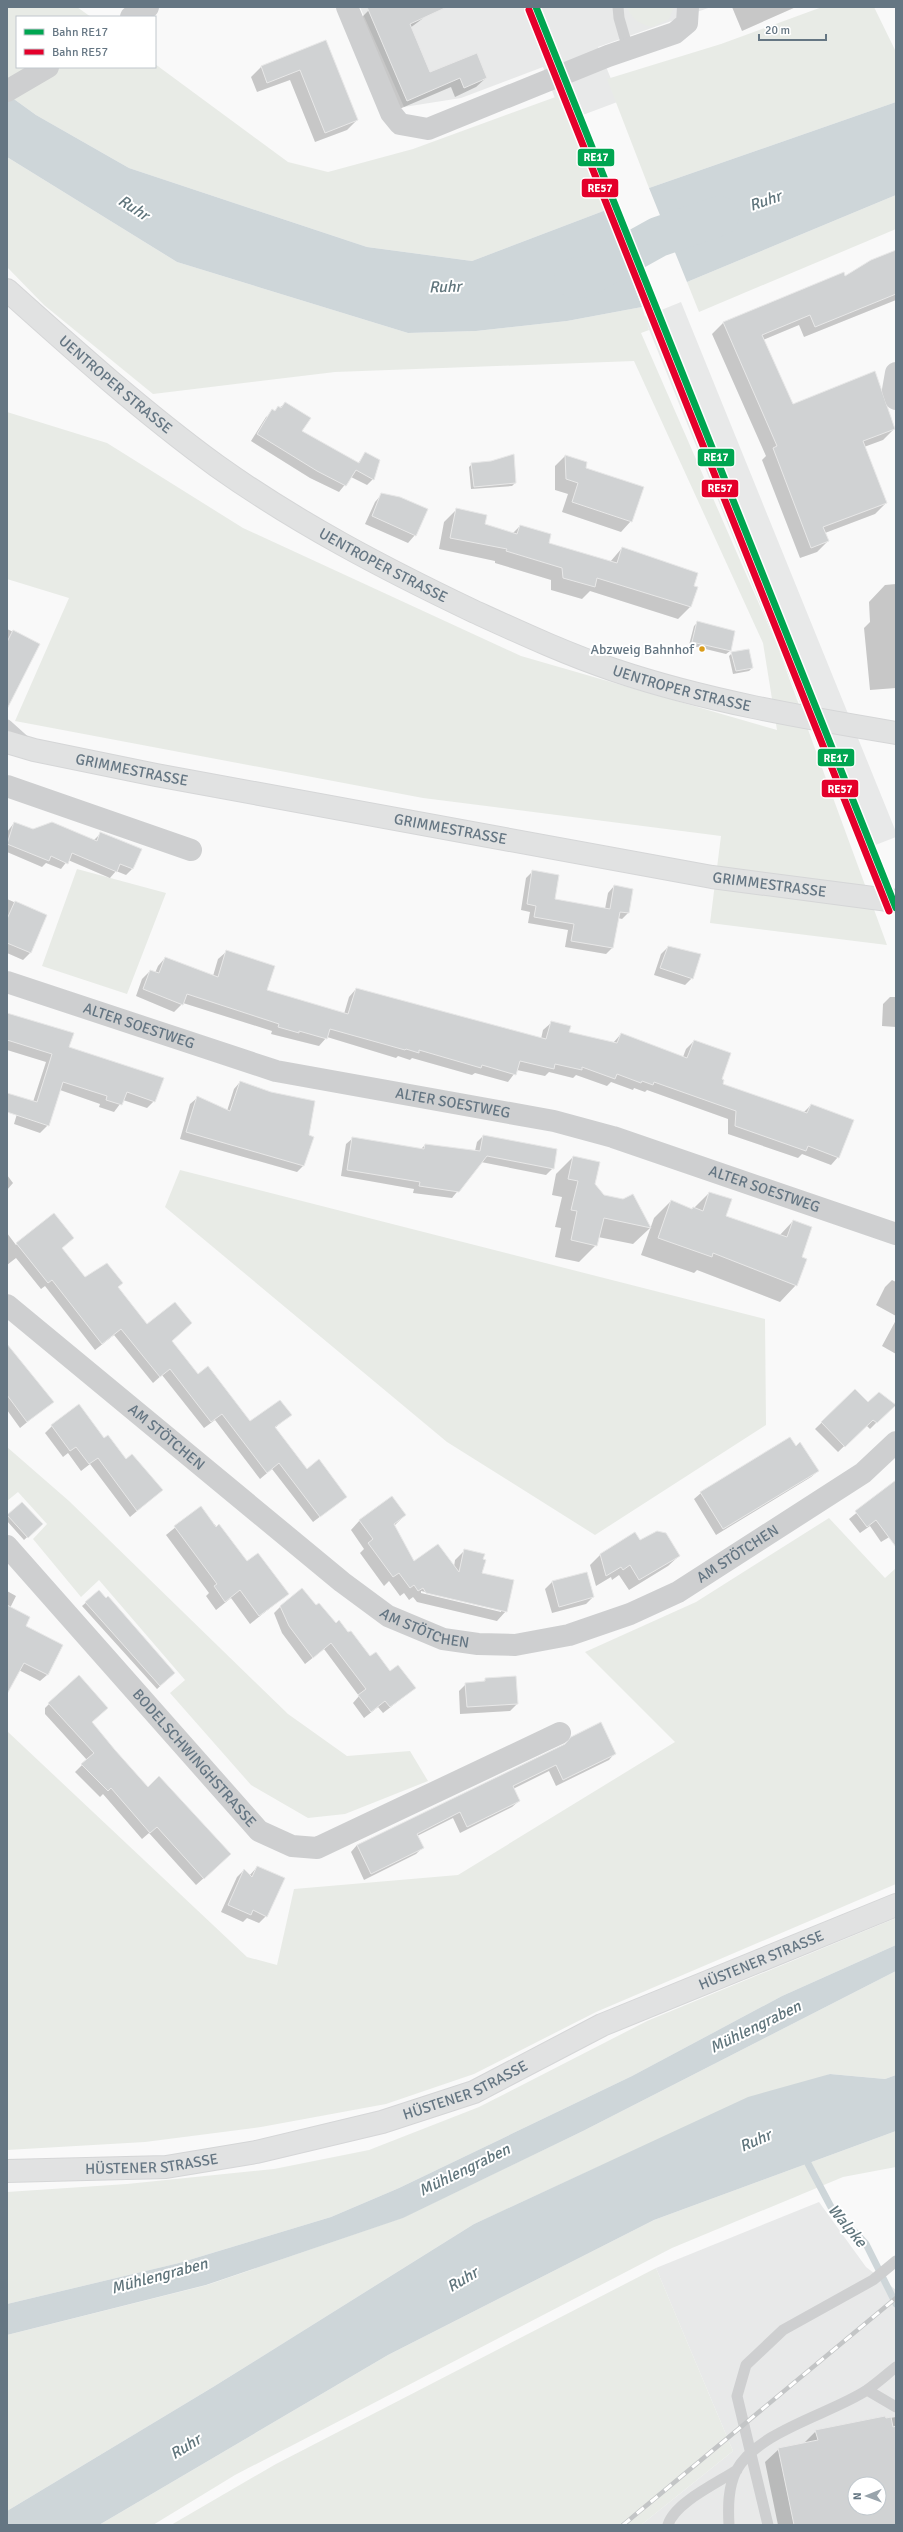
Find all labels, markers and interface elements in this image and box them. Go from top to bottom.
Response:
legend [16,16,156,68]
scale bar [759,16,826,42]
text: 20 m [765,23,790,38]
text: Bahn RE17 [52,25,108,40]
text: Bahn RE57 [52,45,108,60]
line badge: RE17 [577,148,615,167]
text: RE17 [584,151,609,164]
line badge: RE57 [581,178,619,198]
text: RE57 [588,182,613,195]
water label: Ruhr [747,185,786,216]
water label: Ruhr [114,191,154,226]
water label: Ruhr [428,276,464,298]
street label: UENTROPER STRASSE [55,332,176,438]
line badge: RE17 [697,448,735,467]
text: RE17 [704,451,729,464]
line badge: RE57 [701,479,739,498]
text: RE57 [708,482,733,495]
street label: UENTROPER STRASSE [316,524,451,606]
place label: Abzweig Bahnhof [591,641,695,658]
marker: Abzweig Bahnhof [697,644,707,654]
street label: UENTROPER STRASSE [610,661,753,715]
line badge: RE17 [817,748,855,767]
street label: GRIMMESTRASSE [74,750,190,790]
text: RE17 [824,752,849,765]
line badge: RE57 [821,779,859,798]
text: RE57 [828,783,853,796]
street label: GRIMMESTRASSE [392,810,508,848]
street label: GRIMMESTRASSE [712,868,827,901]
street label: ALTER SOESTWEG [81,999,197,1052]
street label: ALTER SOESTWEG [394,1084,512,1122]
street label: ALTER SOESTWEG [706,1162,822,1216]
street label: AM STÖTCHEN [125,1400,208,1474]
street label: AM STÖTCHEN [693,1521,782,1587]
street label: AM STÖTCHEN [376,1604,470,1652]
street label: BODELSCHWINGHSTRASSE [129,1685,260,1831]
street label: HÜSTENER STRASSE [696,1926,827,1994]
water label: Mühlengraben [706,1996,806,2058]
street label: HÜSTENER STRASSE [400,2057,531,2124]
water label: Ruhr [736,2124,776,2157]
water label: Mühlengraben [415,2139,515,2201]
street label: HÜSTENER STRASSE [85,2149,220,2178]
water label: Walpke [823,2200,872,2252]
water label: Mühlengraben [109,2253,211,2298]
water label: Ruhr [443,2262,483,2297]
water label: Ruhr [166,2429,206,2464]
north arrow [847,2476,887,2516]
text: N [851,2492,864,2500]

